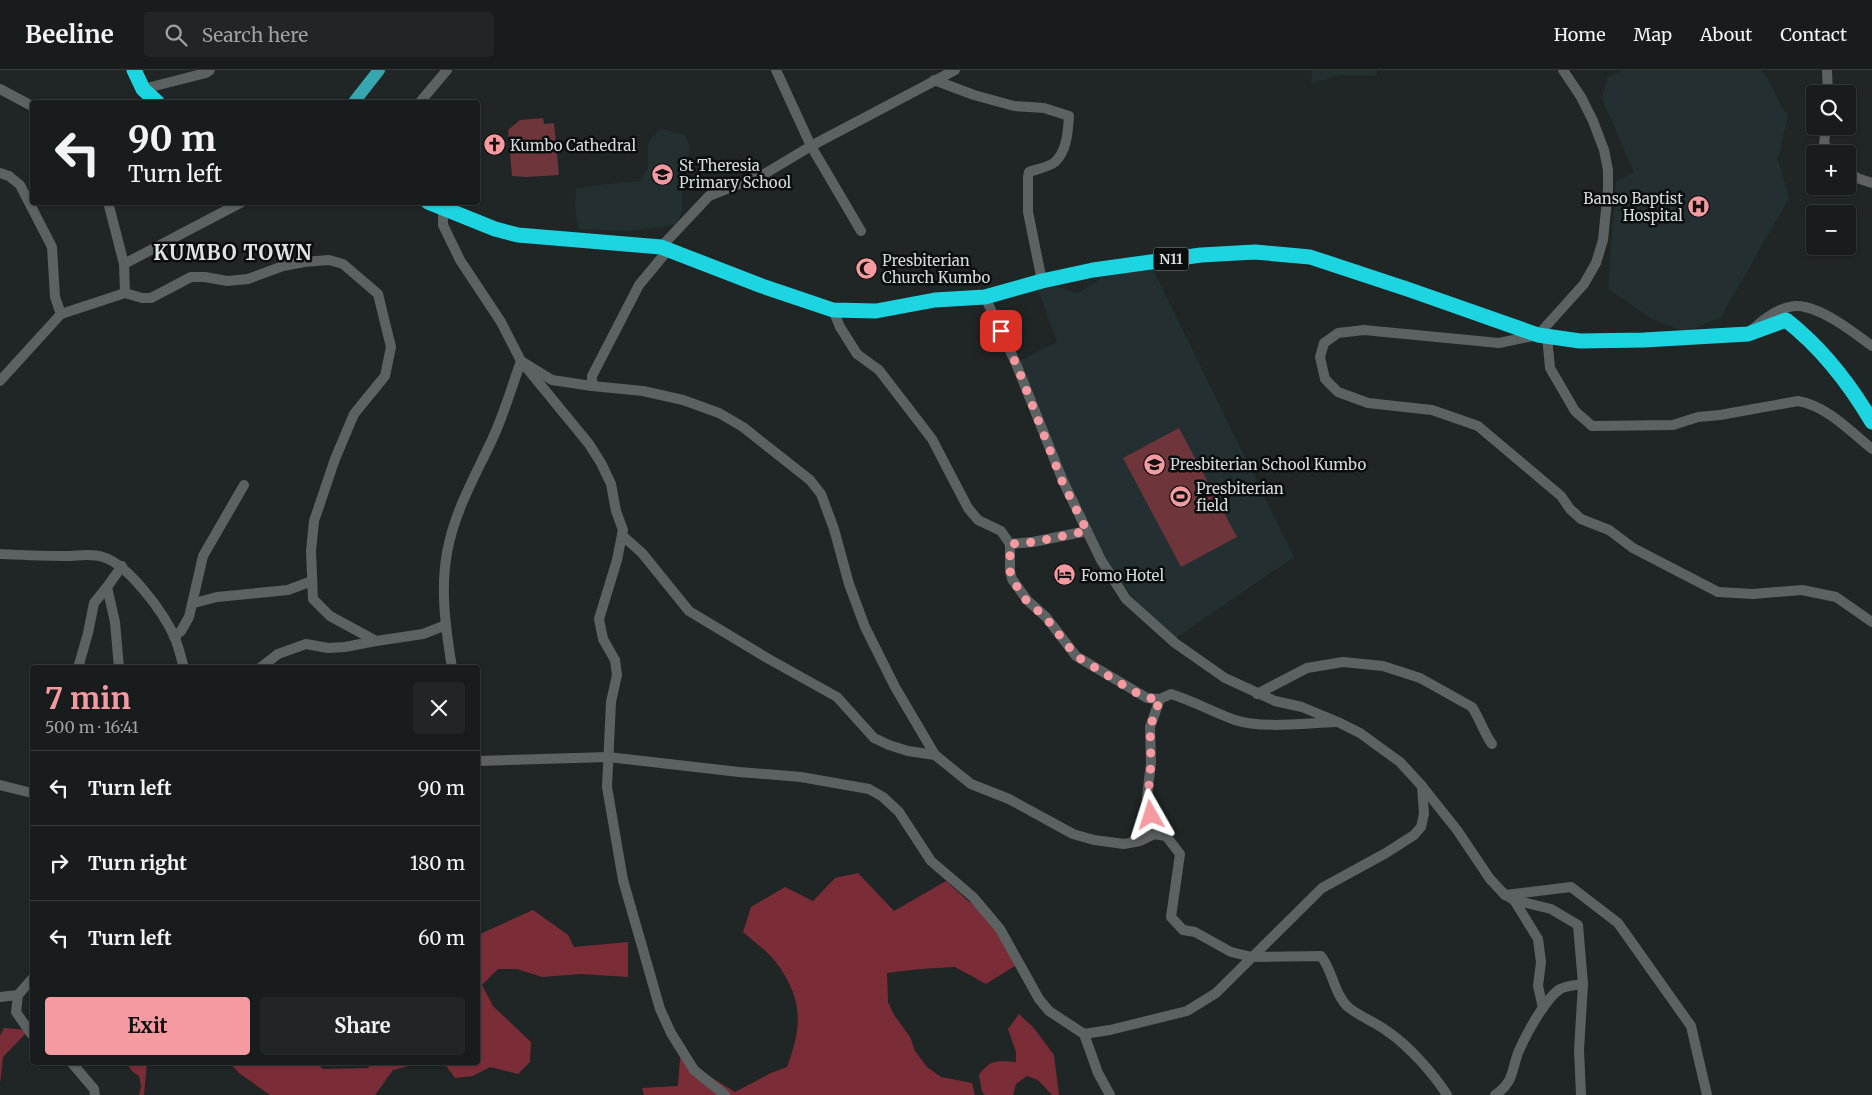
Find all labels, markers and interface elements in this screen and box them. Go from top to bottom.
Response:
search box [144,12,494,57]
text: Beeline [25,19,114,50]
icon: search [162,21,190,49]
text: Search here [202,23,308,47]
text: Home [1554,23,1606,46]
text: Map [1634,23,1672,46]
text: About [1700,23,1752,46]
text: Contact [1780,23,1847,46]
map controls [1806,85,1856,255]
button: search [1806,85,1856,135]
text: 90 m [128,117,216,161]
icon: left [45,120,110,185]
church icon: Kumbo Cathedral [482,133,506,157]
place label: Kumbo Cathedral [510,136,636,155]
button: + [1806,145,1856,195]
place label: St Theresia Primary School [679,156,792,192]
text: Turn left [128,160,222,188]
school or university icon: St Theresia Primary School [651,162,675,186]
place label: Banso Baptist Hospital [1583,189,1683,225]
hospital icon: Banso Baptist Hospital [1687,195,1711,219]
button: − [1806,205,1856,255]
district label: KUMBO TOWN [153,240,313,265]
road number: N11 [1154,248,1188,270]
place label: Presbiterian Church Kumbo [882,251,991,287]
mosque icon: Presbiterian Church Kumbo [854,257,878,281]
pin [980,310,1022,352]
icon: arrive [987,317,1015,345]
school or university icon: Presbiterian School Kumbo [1142,452,1166,476]
place label: Presbiterian School Kumbo [1170,455,1366,474]
place label: Presbiterian field [1196,479,1284,515]
sports icon: Presbiterian field [1168,485,1192,509]
hotel icon: Fomo Hotel [1053,563,1077,587]
place label: Fomo Hotel [1081,566,1164,585]
text: 7 min [45,679,131,717]
button: close [413,682,465,734]
text: 500 m · 16:41 [45,717,139,737]
icon: left [45,774,73,802]
text: Turn left [88,776,172,800]
text: 90 m [418,776,465,800]
position arrow [1124,788,1176,840]
icon: right [45,849,73,877]
text: Turn right [88,851,187,875]
text: 180 m [410,851,465,875]
icon: left [45,924,73,952]
text: Turn left [88,926,172,950]
text: 60 m [418,926,465,950]
button: Exit [45,997,250,1055]
button: Share [260,997,465,1055]

